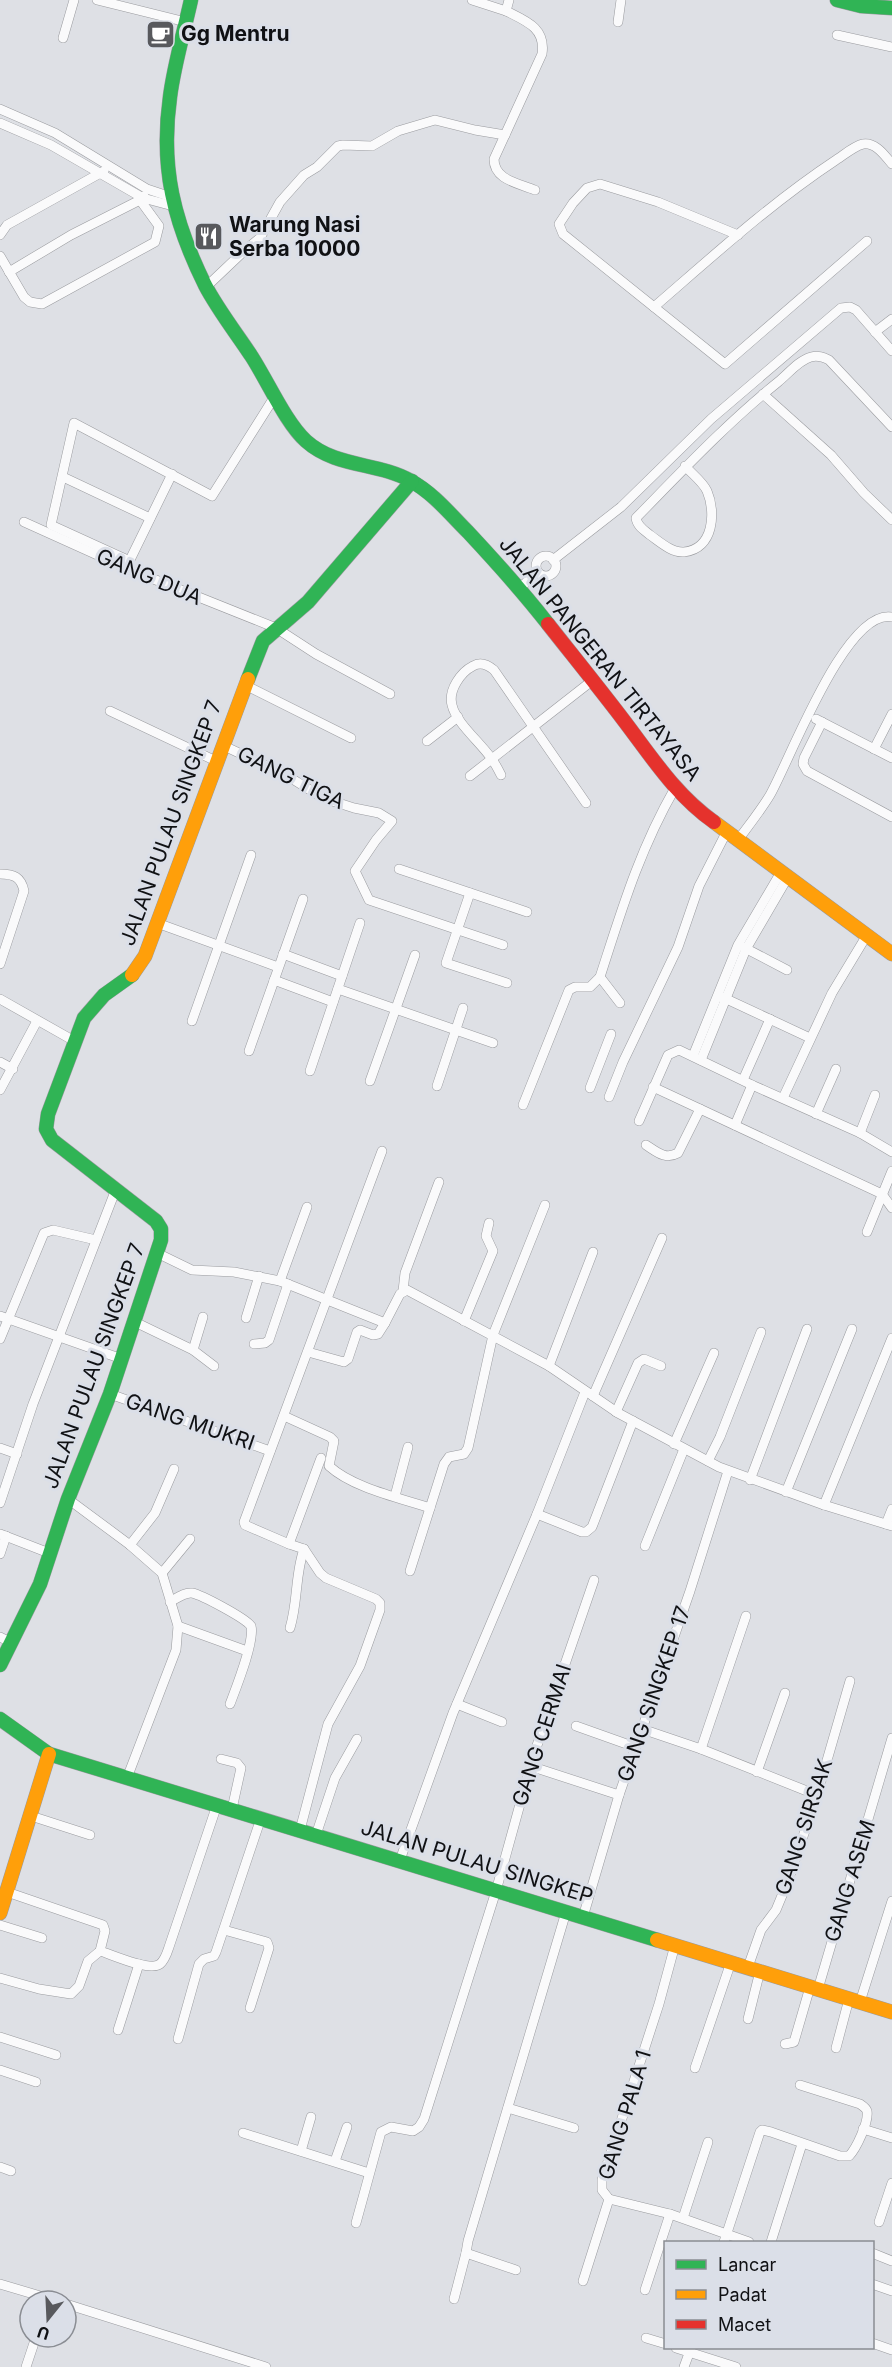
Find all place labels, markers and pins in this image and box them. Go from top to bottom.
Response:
cafe icon: Gg Mentru [144,18,176,50]
place label: Gg Mentru [181,21,289,46]
place label: Warung Nasi Serba 10000 [229,212,360,261]
restaurant icon: Warung Nasi Serba 10000 [192,221,224,253]

